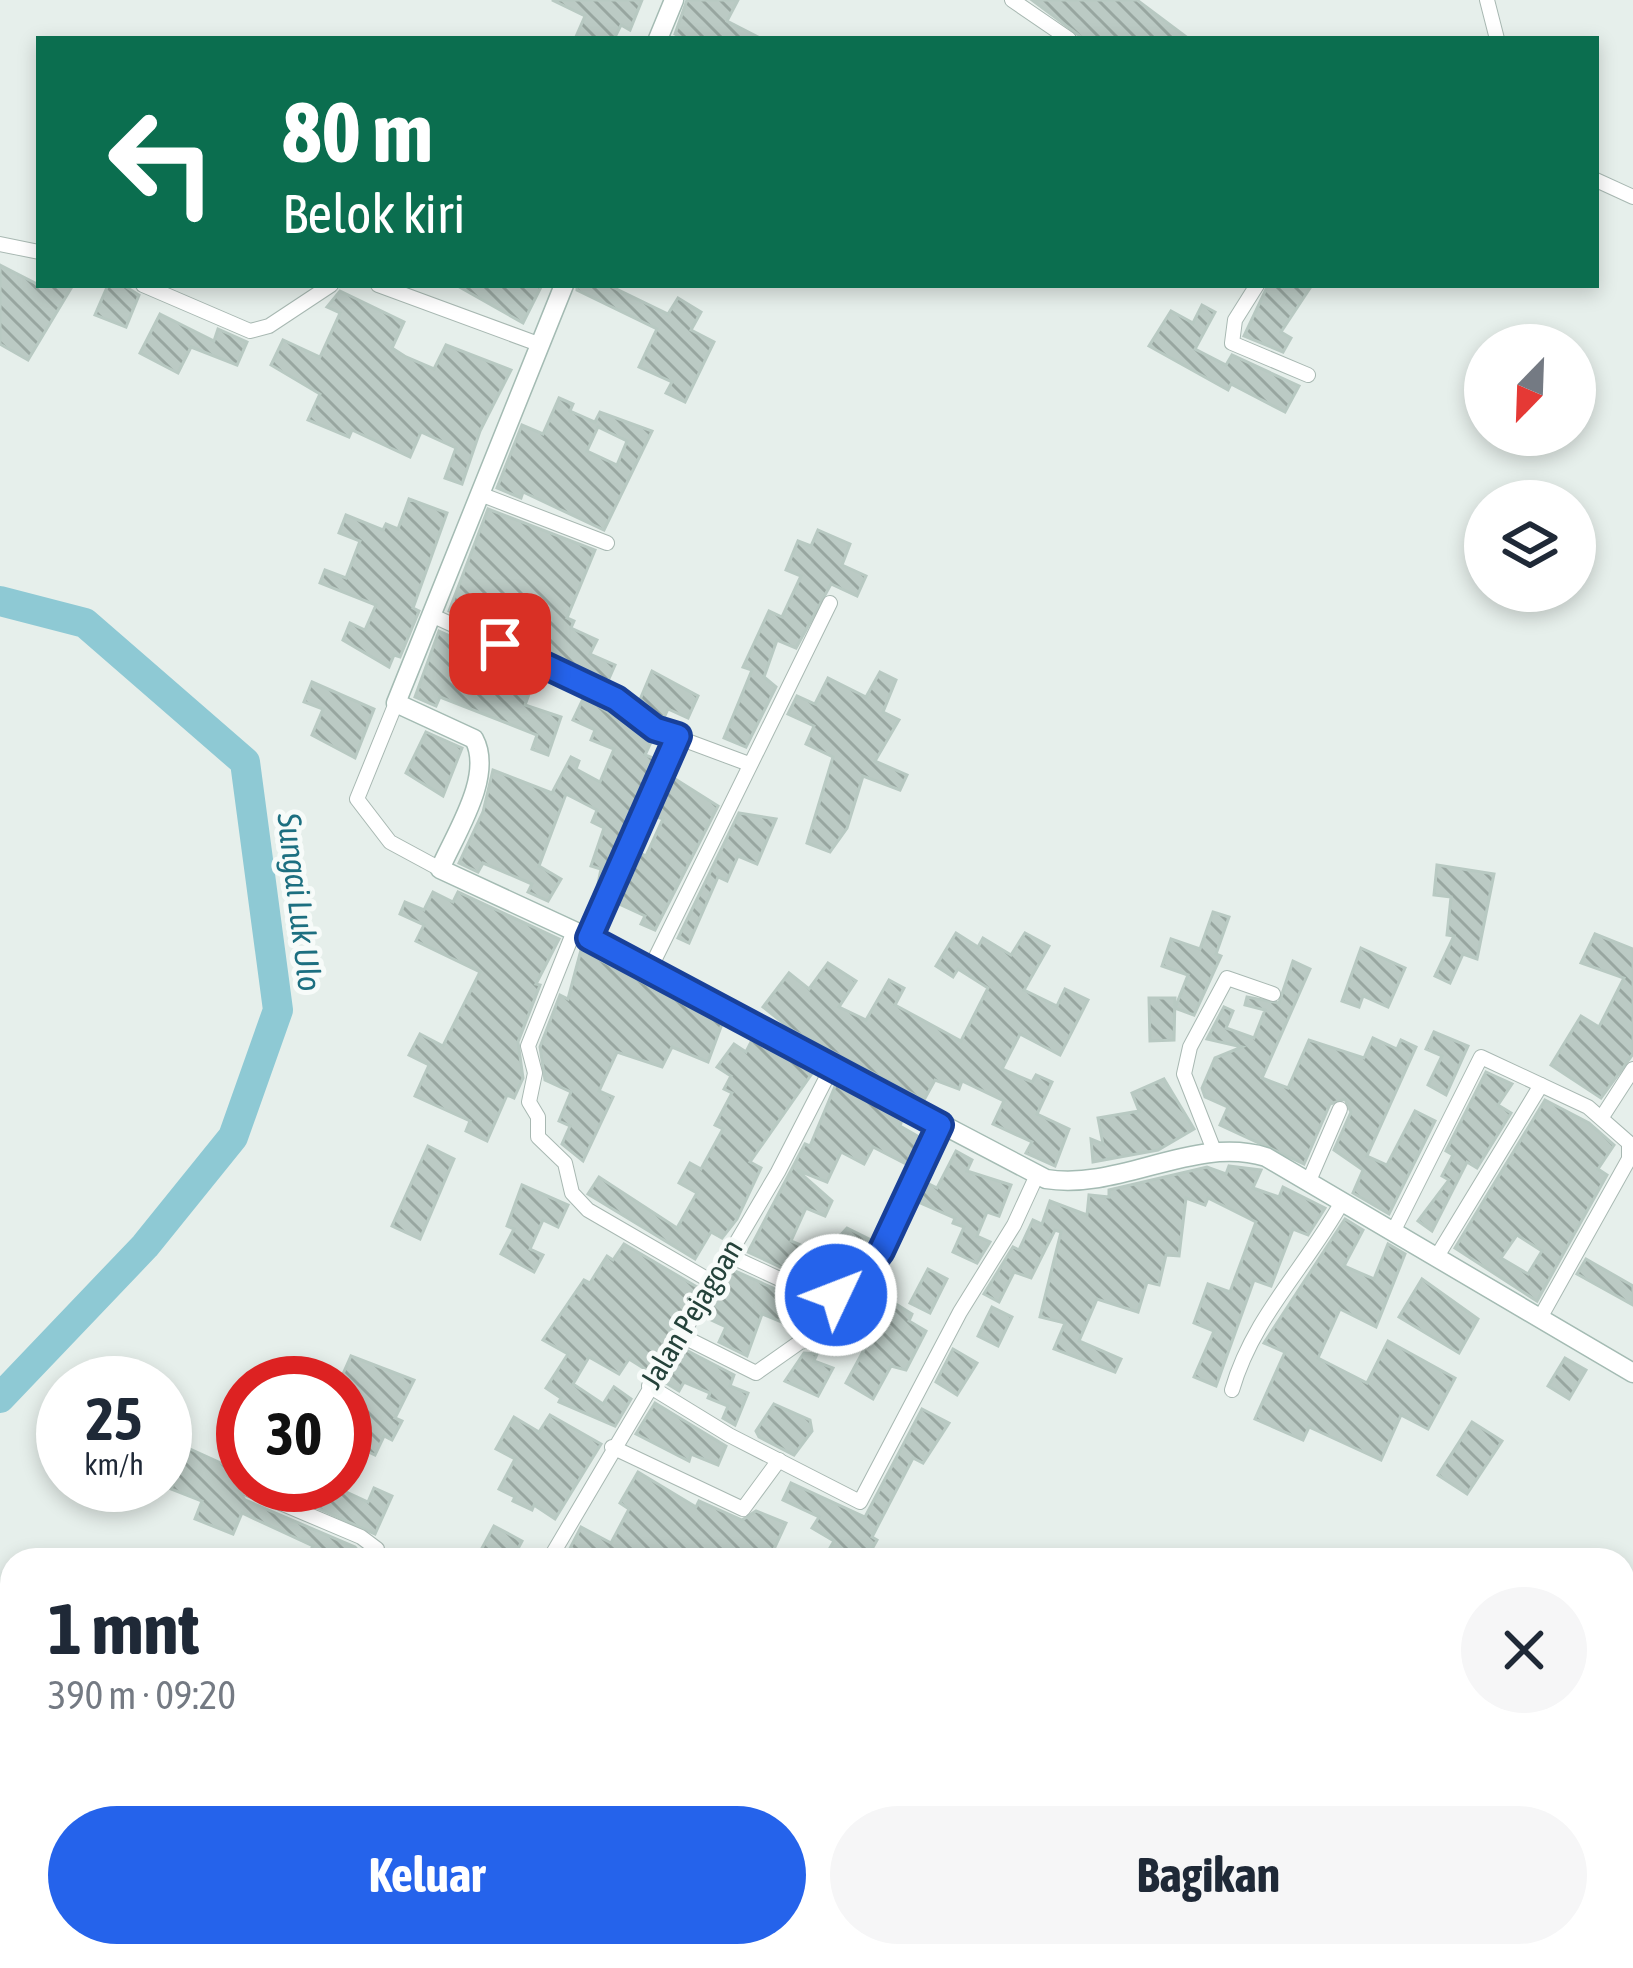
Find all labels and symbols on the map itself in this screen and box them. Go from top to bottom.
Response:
north arrow [1464,324,1596,456]
pin [449,593,551,695]
water label: Sungai Luk Ulo [270,810,330,993]
position arrow [773,1232,899,1358]
street label: Jalan Pejagoan [633,1233,749,1394]
speed limit sign: 30 [216,1356,372,1512]

